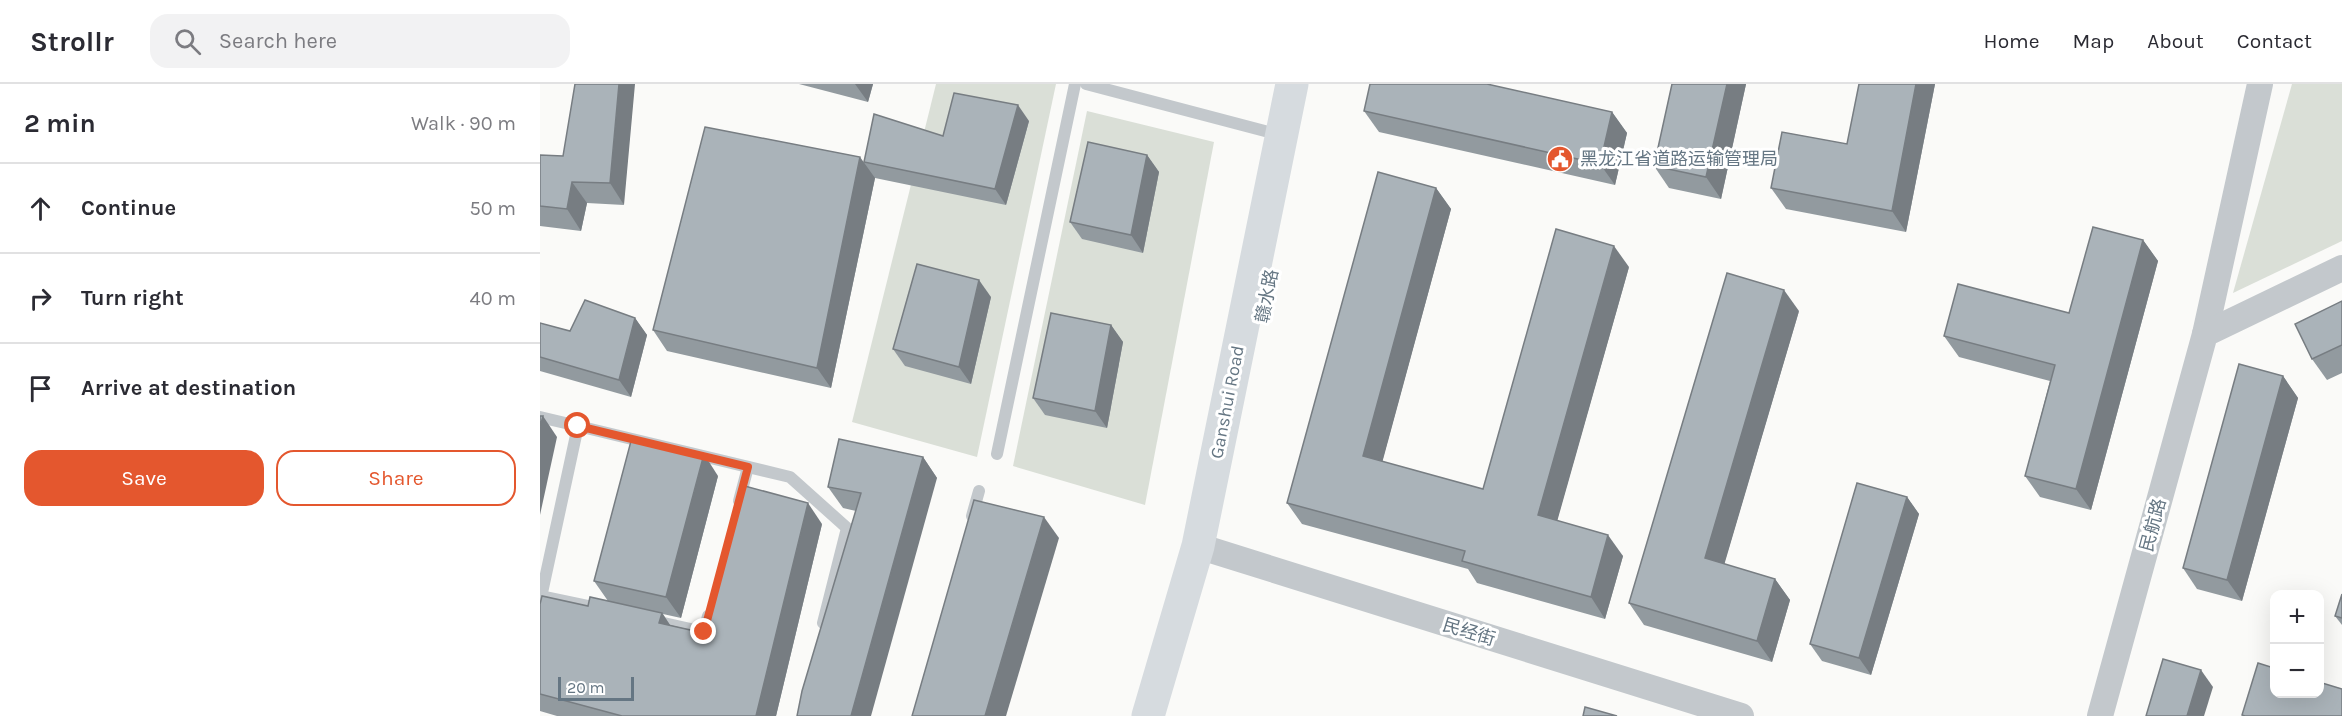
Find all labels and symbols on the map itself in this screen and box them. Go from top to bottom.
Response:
public building icon: 黑龙江省道路运输管理局 [1545,144,1575,174]
place label: 黑龙江省道路运输管理局 [1580,148,1778,170]
street label: 赣水路 [1251,267,1283,325]
street label: Ganshui Road [1205,344,1249,460]
route start [564,412,590,438]
street label: 民航路 [2135,496,2171,554]
street label: 民经街 [1440,614,1498,650]
route end [690,618,716,644]
scale bar [558,674,634,702]

